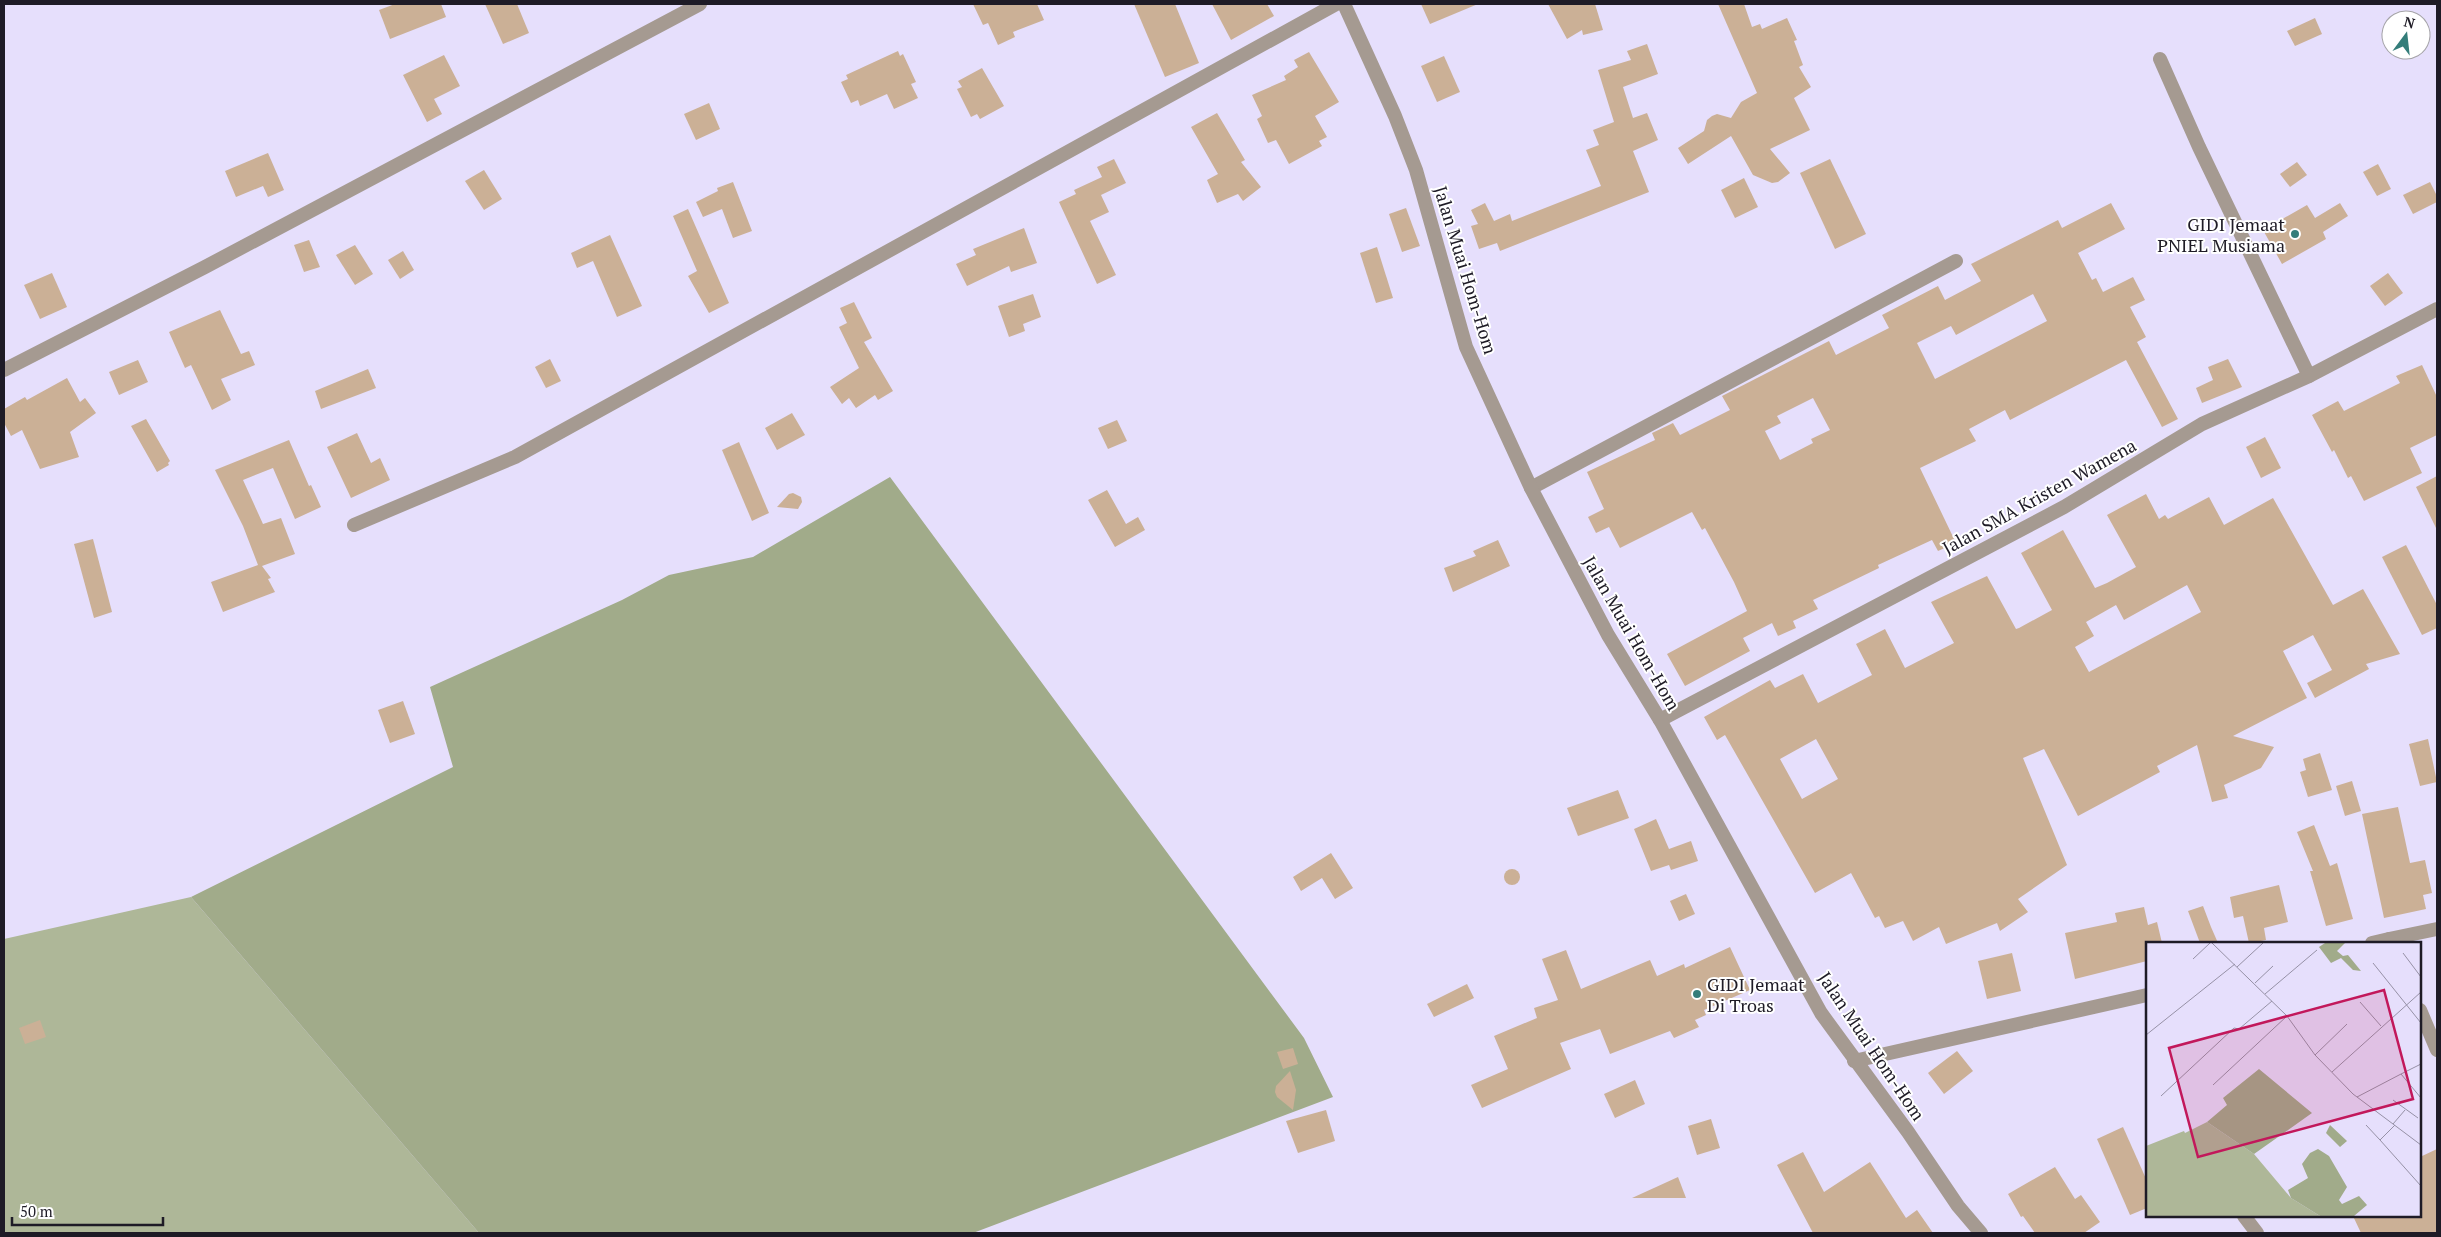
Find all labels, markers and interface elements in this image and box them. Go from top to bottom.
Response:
north arrow [2381,10,2431,60]
text: N [2402,11,2417,33]
street label: Jalan Muai Hom-Hom [1429,183,1503,357]
place label: GIDI Jemaat PNIEL Musiama [2157,212,2285,257]
marker: GIDI Jemaat PNIEL Musiama [2289,228,2301,240]
street label: Jalan SMA Kristen Wamena [1938,433,2140,559]
street label: Jalan Muai Hom-Hom [1578,551,1686,715]
inset map [2146,942,2421,1217]
street label: Jalan Muai Hom-Hom [1813,967,1931,1125]
place label: GIDI Jemaat Di Troas [1707,972,1805,1017]
marker: GIDI Jemaat Di Troas [1691,988,1703,1000]
scale bar [12,1194,164,1226]
text: 50 m [20,1201,53,1221]

